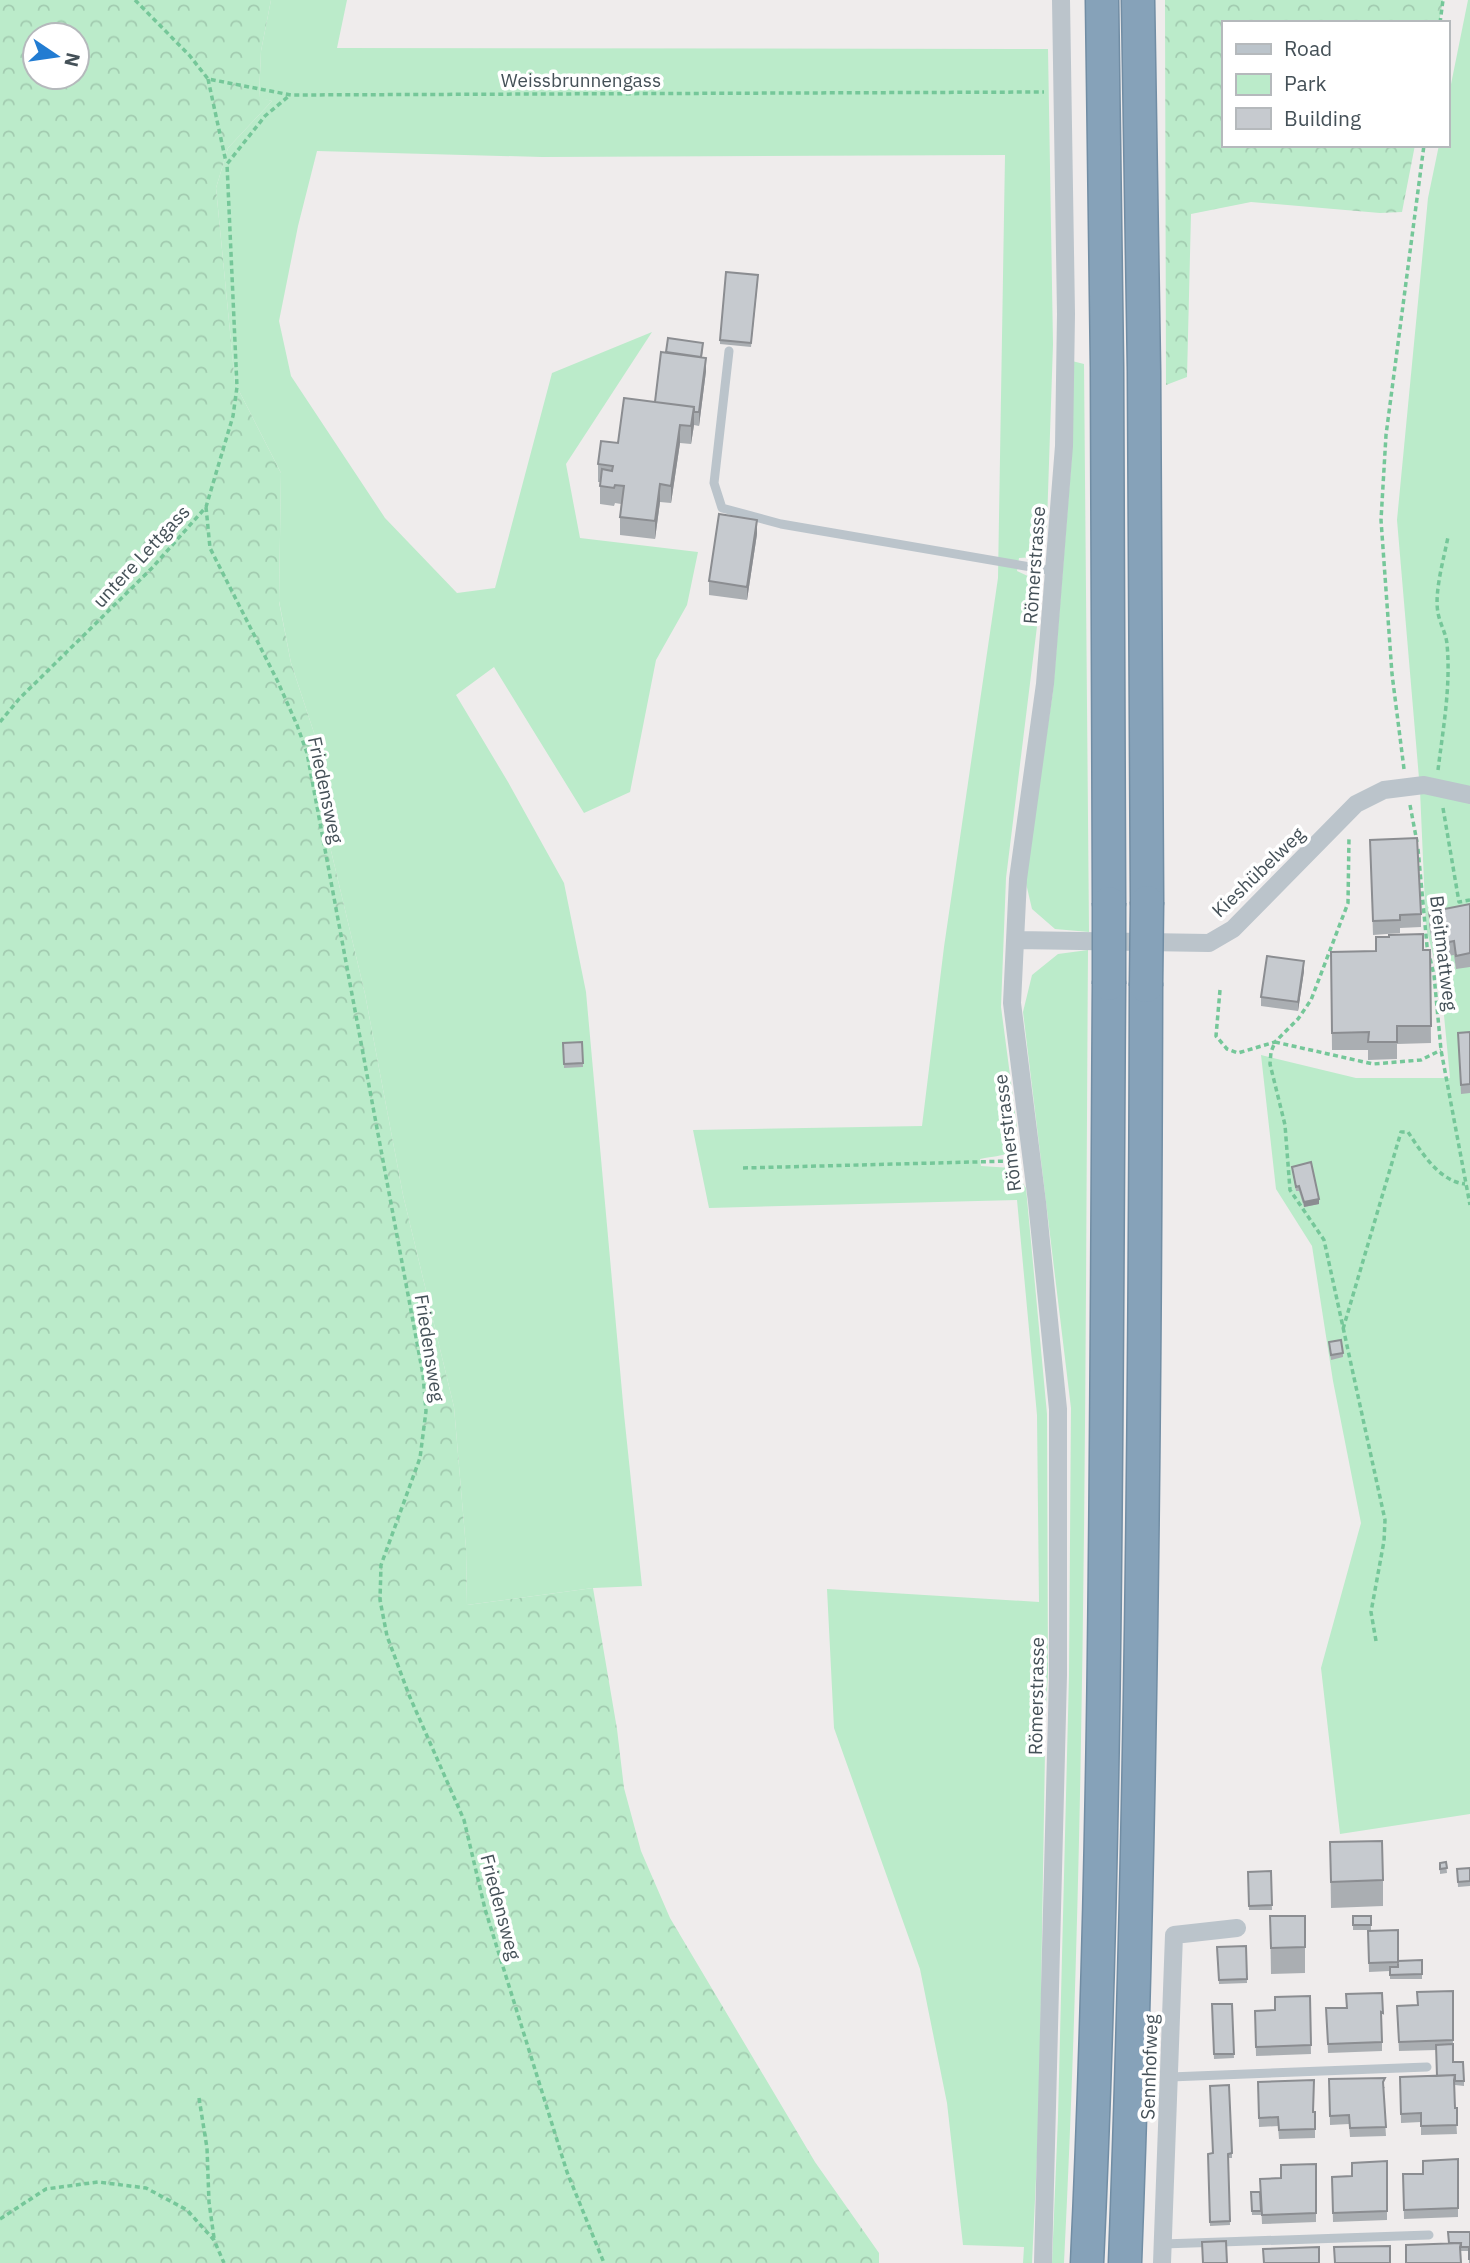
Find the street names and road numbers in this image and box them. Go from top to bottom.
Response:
street label: Weissbrunnengass [501,68,661,92]
street label: untere Lettgass [87,500,195,612]
street label: Römerstrasse [1018,505,1050,625]
street label: Friedensweg [303,734,349,846]
street label: Kieshübelweg [1207,822,1309,922]
street label: Breitmattweg [1425,894,1463,1012]
street label: Römerstrasse [988,1073,1026,1193]
street label: Friedensweg [410,1292,450,1404]
street label: Römerstrasse [1023,1637,1049,1755]
street label: Friedensweg [475,1851,527,1963]
street label: Sennhofweg [1135,2014,1163,2120]

